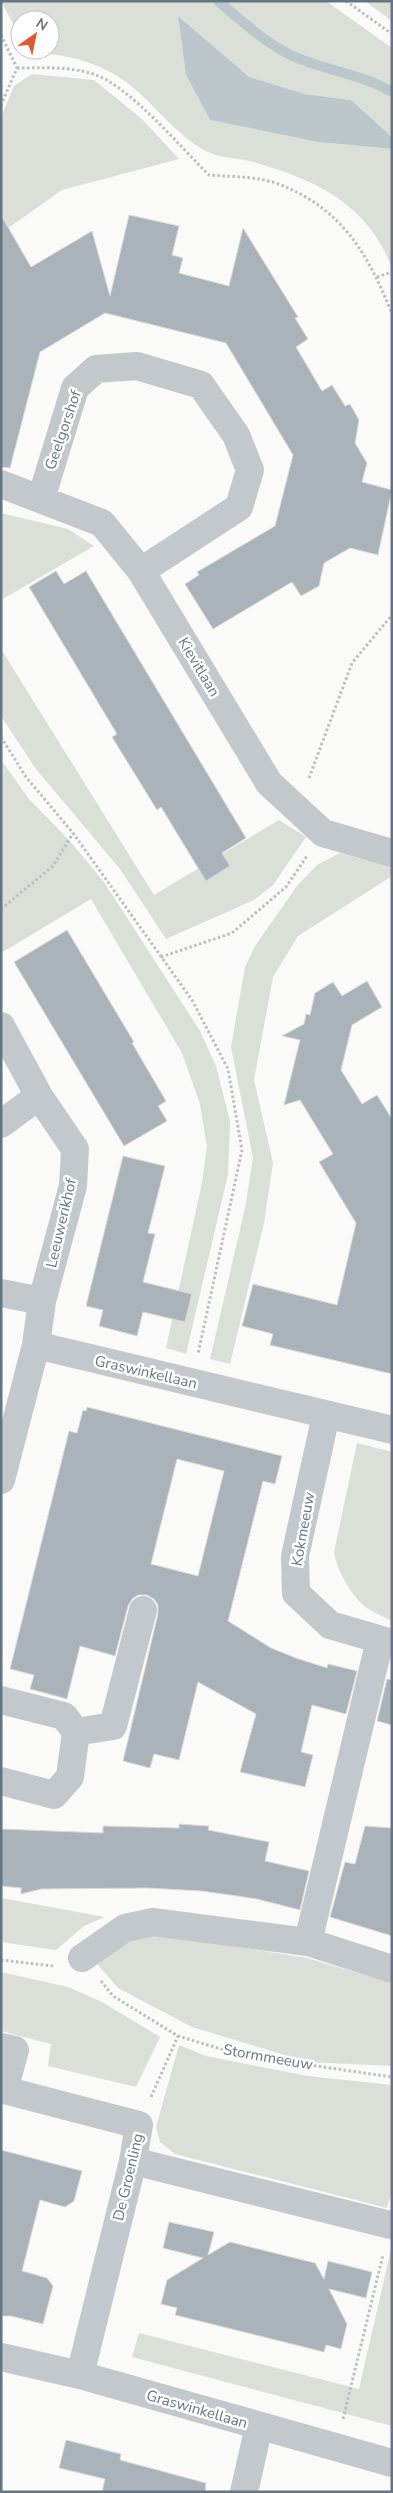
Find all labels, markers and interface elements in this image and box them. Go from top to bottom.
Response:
north arrow [10,10,60,60]
text: N [32,14,51,35]
street label: Geelgorshof [40,387,86,472]
street label: Kievitlaan [173,634,225,700]
street label: Leeuwerikhof [41,1175,81,1270]
street label: Graswinkellaan [93,1351,199,1393]
street label: Kokmeeuw [287,1490,319,1568]
street label: Stormmeeuw [222,2039,315,2075]
street label: De Groenling [108,2131,148,2223]
street label: Graswinkellaan [144,2385,250,2433]

